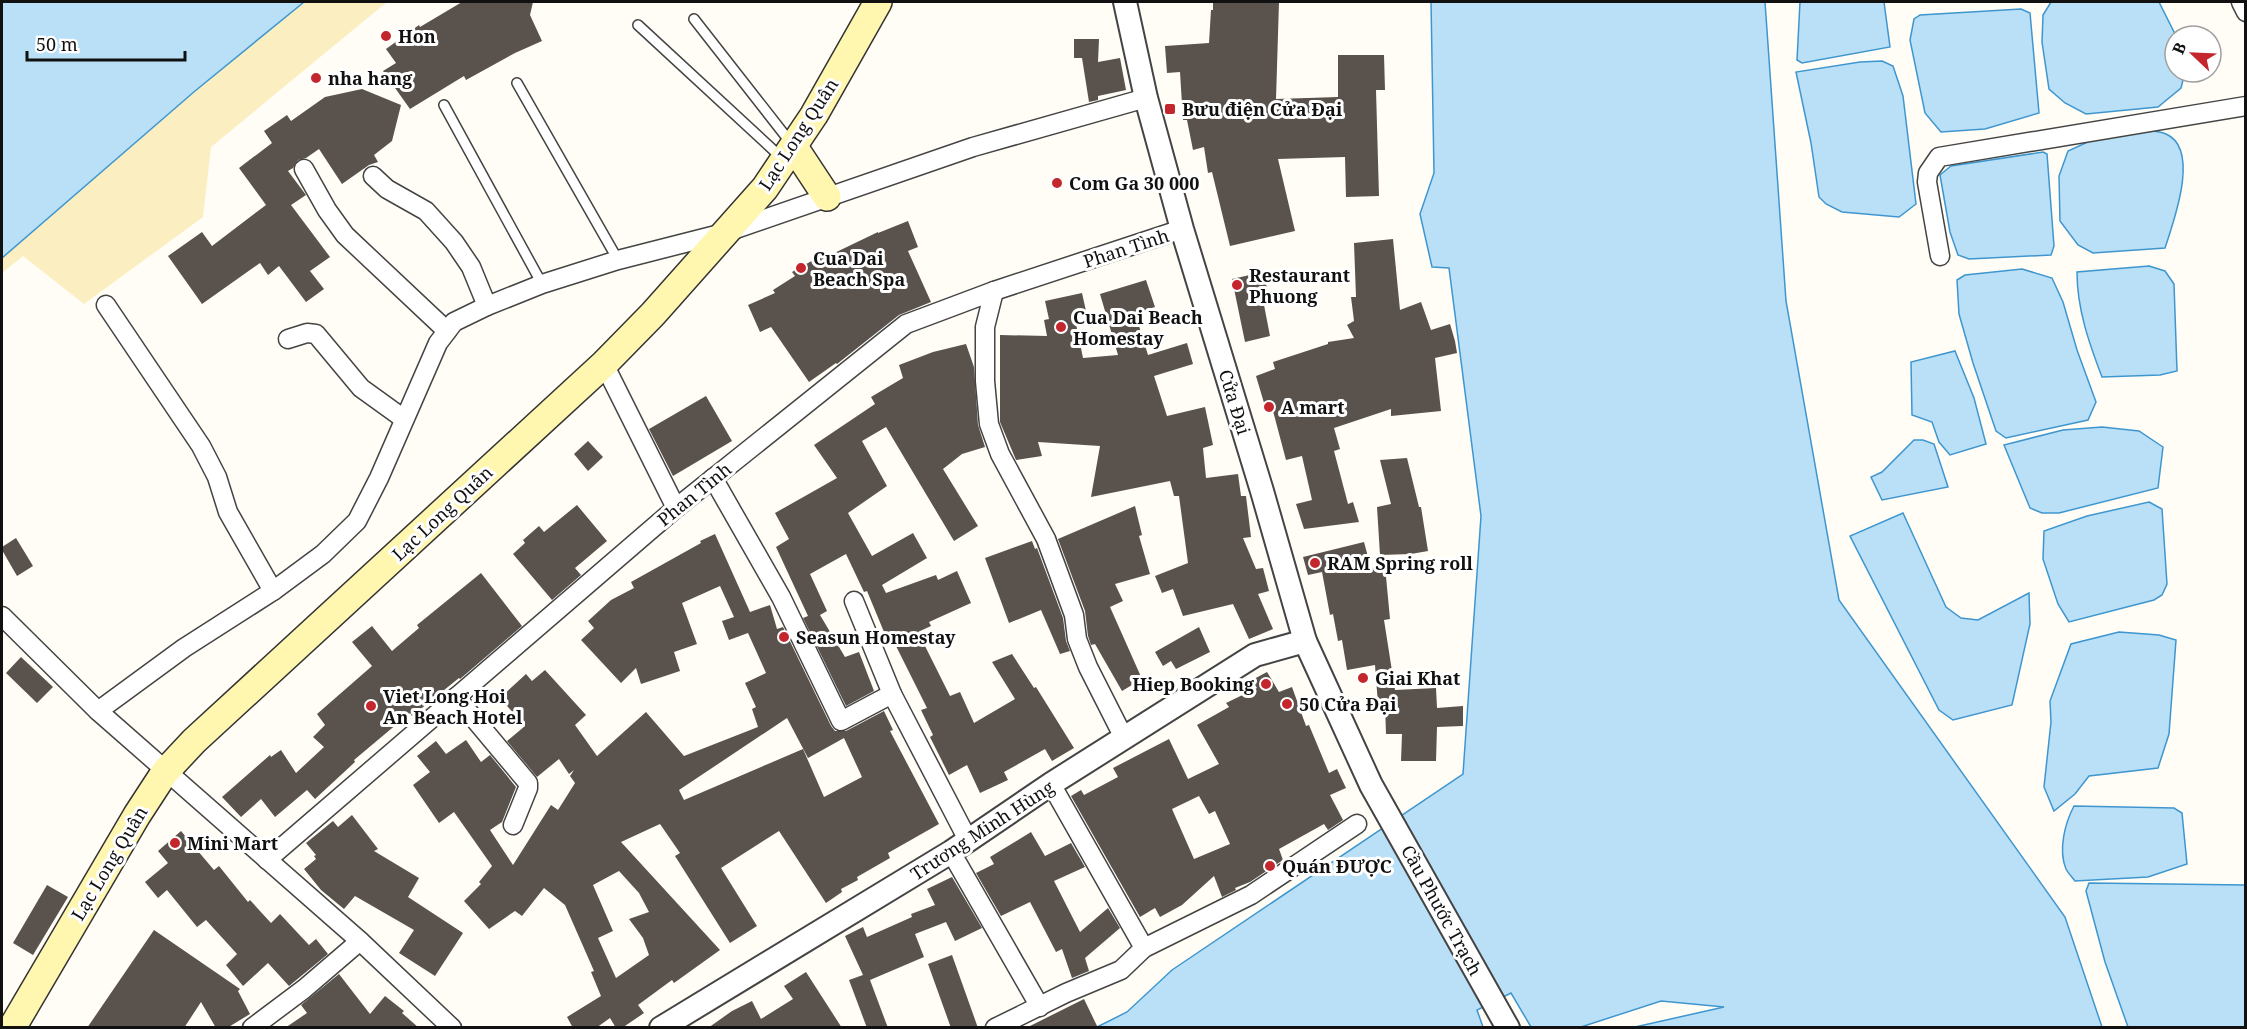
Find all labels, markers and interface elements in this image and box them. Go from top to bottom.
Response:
scale bar [27,24,184,62]
place label: Hon [398,24,436,48]
north arrow [2163,24,2223,84]
marker: Hon [379,29,393,43]
text: 50 m [36,32,78,56]
text: B [2167,39,2192,57]
place label: nha hang [328,66,413,90]
marker: nha hang [309,71,323,85]
street label: Lạc Long Quân [753,73,843,195]
place label: Bưu điện Cửa Đại [1182,97,1343,121]
marker: Bưu điện Cửa Đại [1163,102,1177,116]
place label: Com Ga 30 000 [1069,171,1199,195]
marker: Com Ga 30 000 [1050,176,1064,190]
street label: Phan Tình [1080,223,1172,273]
place label: Cua Dai Beach Spa [813,246,905,291]
marker: Cua Dai Beach Spa [794,261,808,275]
place label: Restaurant Phuong [1249,263,1350,308]
marker: Restaurant Phuong [1230,278,1244,292]
place label: Cua Dai Beach Homestay [1073,305,1203,350]
marker: Cua Dai Beach Homestay [1054,320,1068,334]
street label: Cửa Đại [1214,366,1256,438]
place label: A mart [1281,395,1345,419]
marker: A mart [1262,400,1276,414]
street label: Phan Tình [652,457,736,531]
street label: Lạc Long Quân [387,460,498,566]
place label: RAM Spring roll [1327,551,1474,575]
marker: RAM Spring roll [1308,556,1322,570]
place label: Seasun Homestay [796,625,956,649]
marker: Seasun Homestay [777,630,791,644]
place label: Giai Khat [1375,666,1460,690]
marker: Giai Khat [1356,671,1370,685]
place label: Hiep Booking [1132,672,1255,696]
marker: Hiep Booking [1259,677,1273,691]
place label: Viet Long Hoi An Beach Hotel [383,684,523,729]
place label: 50 Cửa Đại [1299,692,1397,716]
marker: 50 Cửa Đại [1280,697,1294,711]
marker: Viet Long Hoi An Beach Hotel [364,699,378,713]
street label: Trương Minh Hùng [906,774,1059,885]
street label: Lạc Long Quân [65,801,153,924]
place label: Mini Mart [187,831,278,855]
marker: Mini Mart [168,836,182,850]
street label: Cầu Phước Trạch [1396,840,1488,980]
place label: Quán ĐƯỢC [1282,854,1392,878]
marker: Quán ĐƯỢC [1263,859,1277,873]

